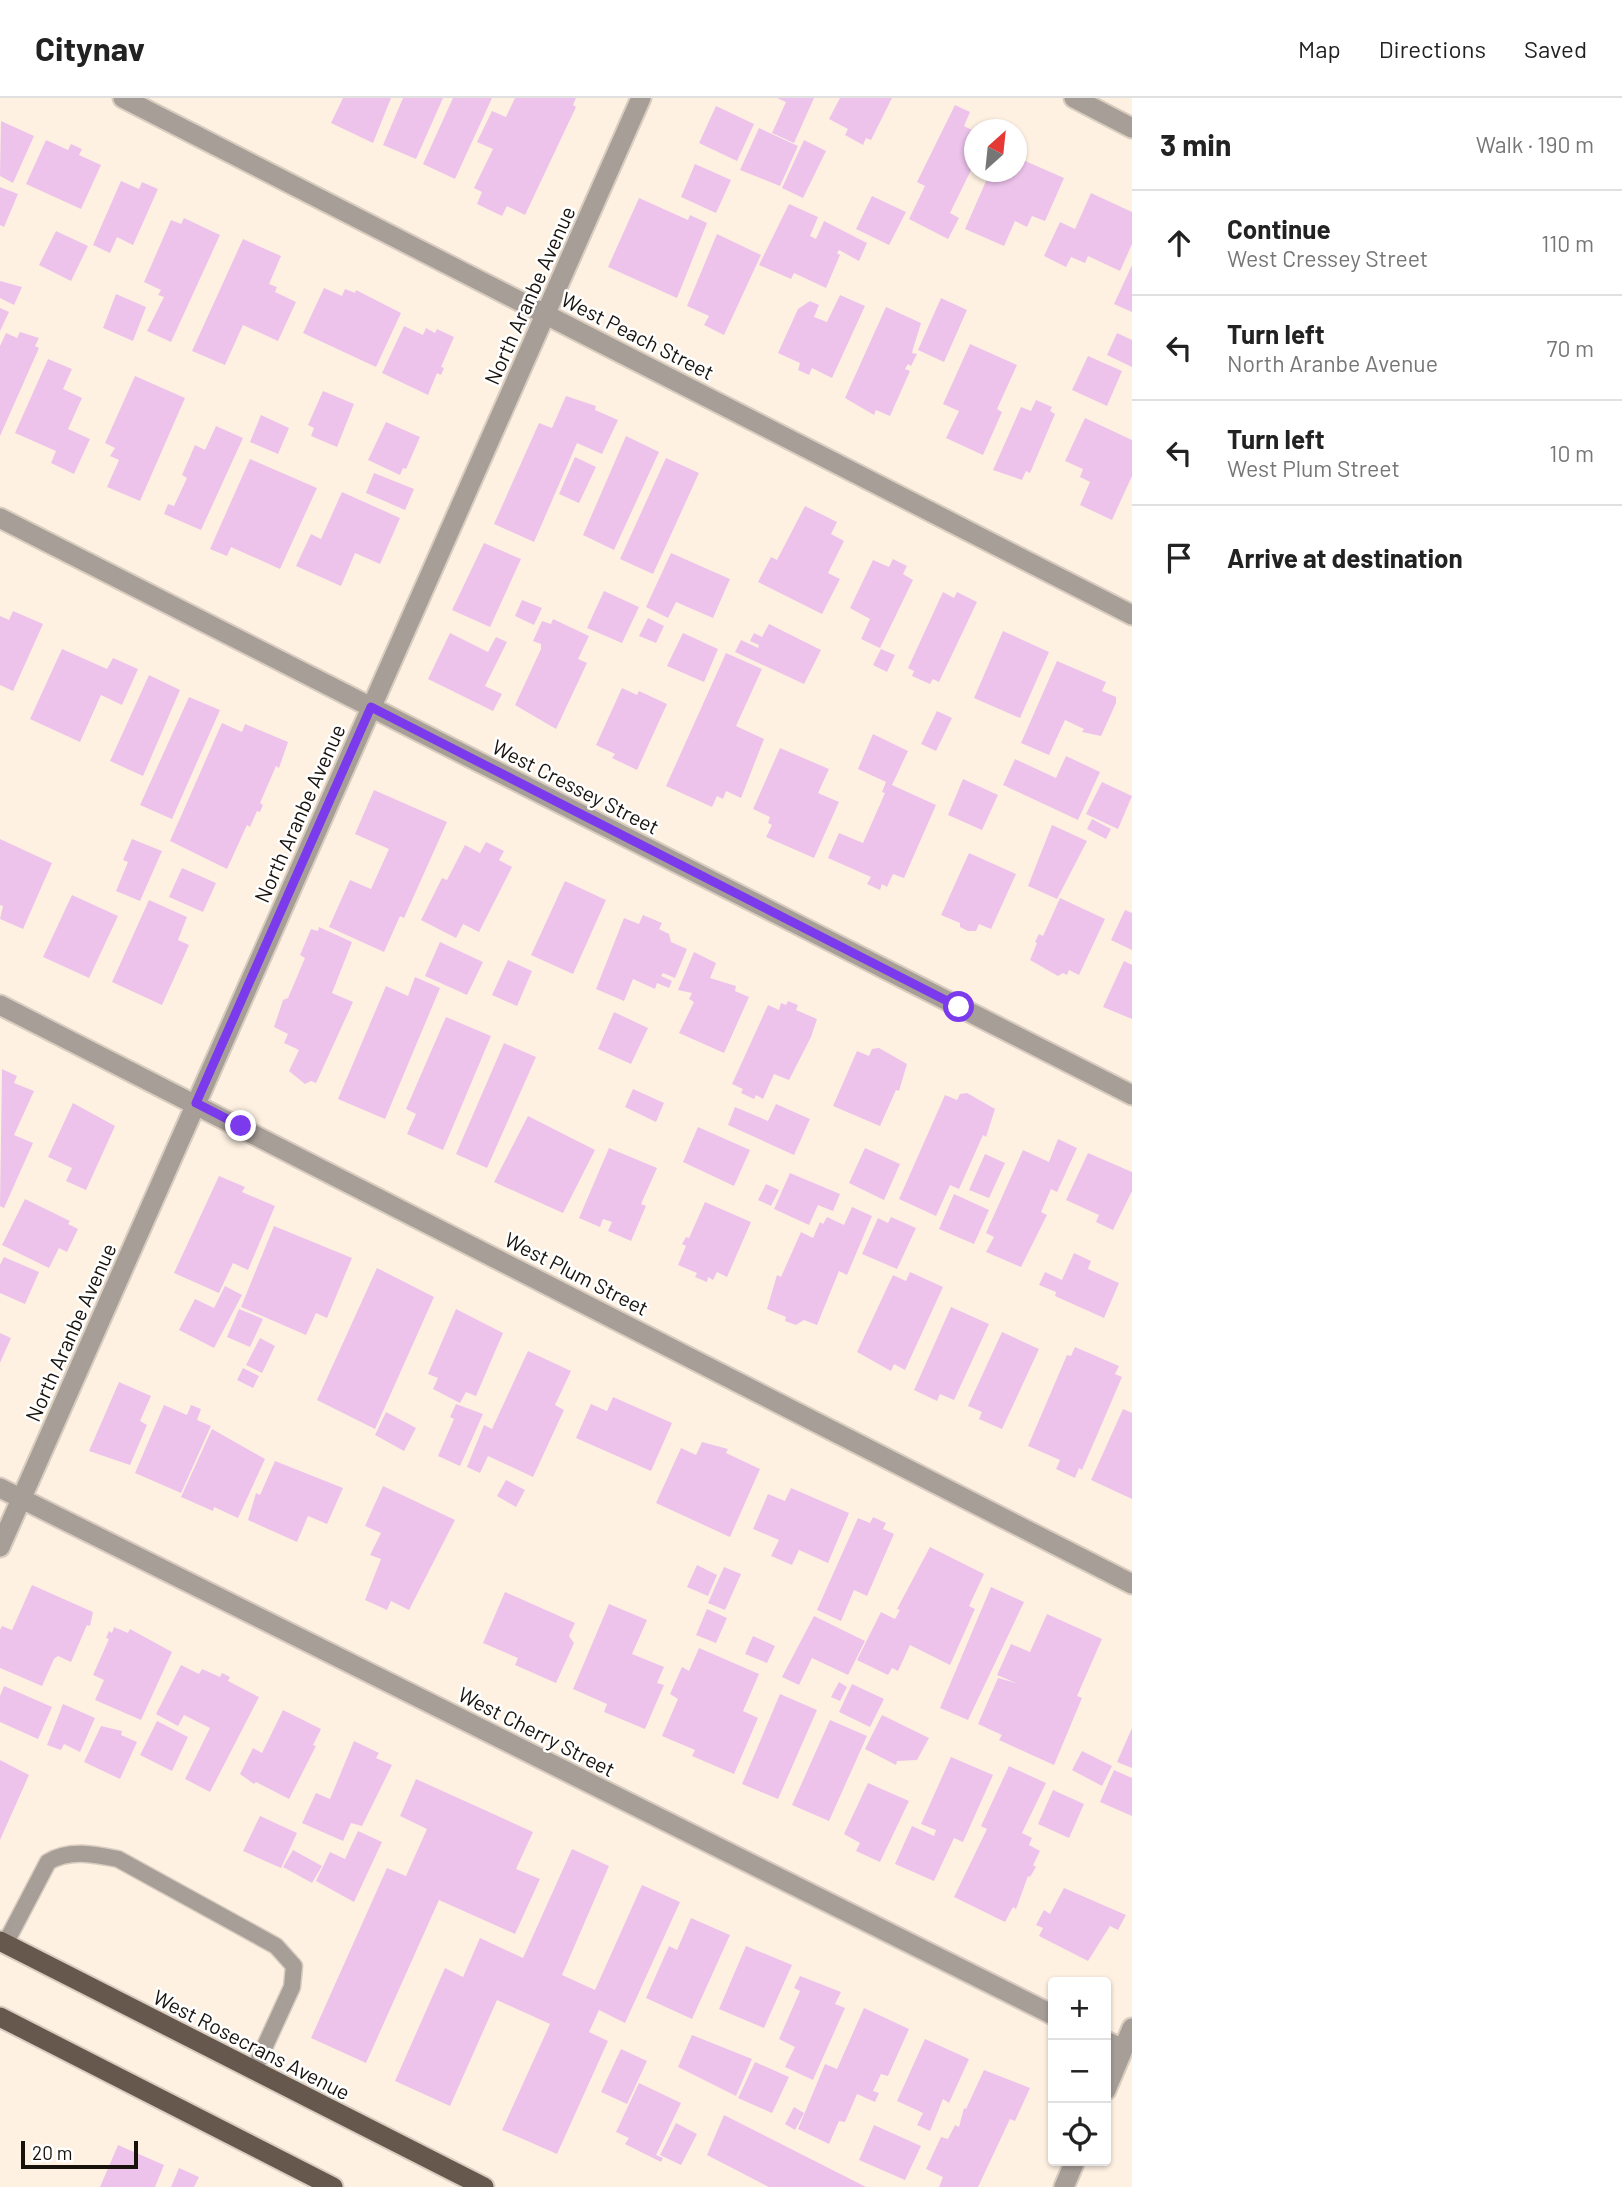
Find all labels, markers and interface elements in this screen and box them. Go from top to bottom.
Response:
text: Citynav [35,28,145,68]
text: Map [1298,34,1341,63]
text: Directions [1379,34,1486,63]
text: Saved [1524,34,1587,63]
north arrow [964,119,1027,182]
text: 3 min [1160,126,1231,162]
text: Walk · 190 m [1476,130,1594,158]
street label: North Aranbe Avenue [478,202,580,388]
text: Continue [1227,213,1331,244]
icon: ahead [1160,224,1198,262]
text: 110 m [1541,229,1594,257]
text: West Cressey Street [1227,244,1428,272]
street label: West Peach Street [557,286,719,384]
text: Turn left [1227,318,1325,349]
icon: left [1160,329,1198,367]
text: 70 m [1547,334,1594,362]
text: North Aranbe Avenue [1227,349,1438,377]
text: Turn left [1227,423,1325,454]
icon: left [1160,434,1198,472]
text: 10 m [1549,439,1594,467]
text: West Plum Street [1227,454,1400,482]
icon: arrive [1160,539,1198,577]
text: Arrive at destination [1227,542,1463,573]
street label: North Aranbe Avenue [248,720,350,906]
street label: West Cressey Street [489,733,663,839]
route start [943,991,974,1022]
route end [225,1110,256,1141]
street label: West Plum Street [501,1226,653,1320]
street label: North Aranbe Avenue [19,1239,121,1425]
street label: West Cherry Street [454,1681,620,1781]
map controls [1048,1977,1111,2166]
button: + [1048,1977,1111,2040]
street label: West Rosecrans Avenue [149,1983,355,2105]
button: − [1048,2040,1111,2103]
button: locate [1048,2103,1111,2166]
scale bar [21,2138,138,2170]
text: 20 m [32,2141,72,2164]

